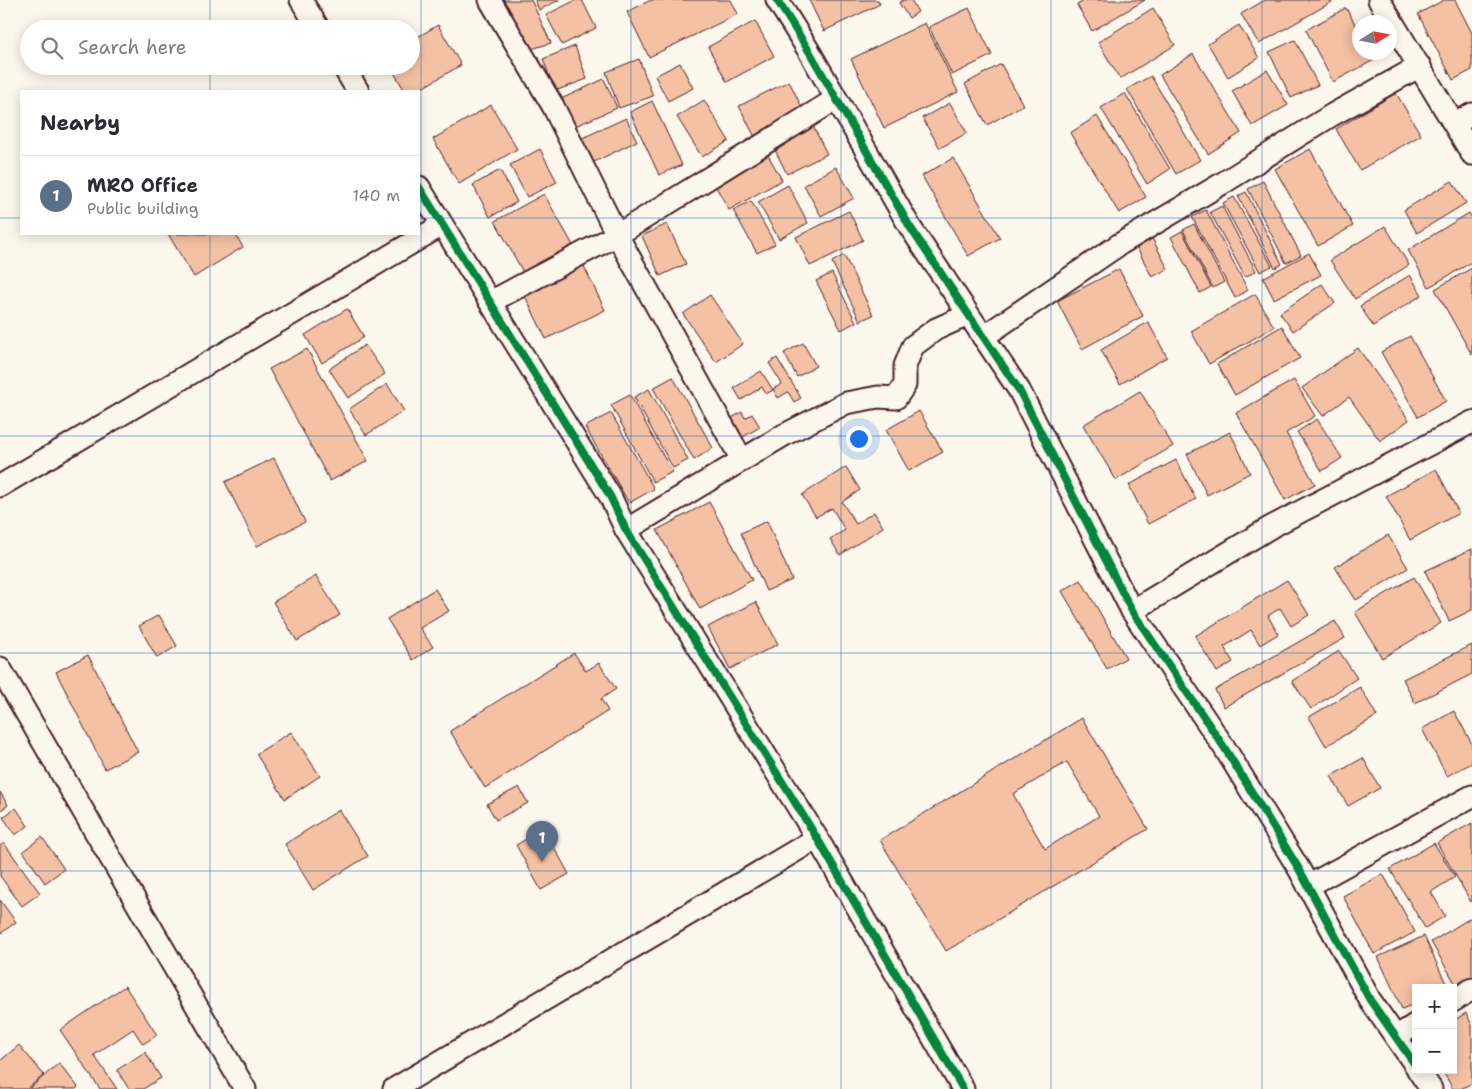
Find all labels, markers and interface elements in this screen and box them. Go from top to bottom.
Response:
north arrow [1352,15,1397,60]
search box [20,20,420,75]
icon: search [38,34,66,62]
text: Search here [78,35,187,60]
text: Nearby [40,109,120,137]
text: MRO Office [87,173,198,198]
text: 1 [52,185,60,206]
text: 140 m [353,185,400,206]
text: Public building [87,198,199,219]
your location [846,426,872,452]
pin: 1 [526,821,558,862]
map controls [1412,984,1457,1074]
button: + [1412,984,1457,1029]
button: − [1412,1029,1457,1074]

